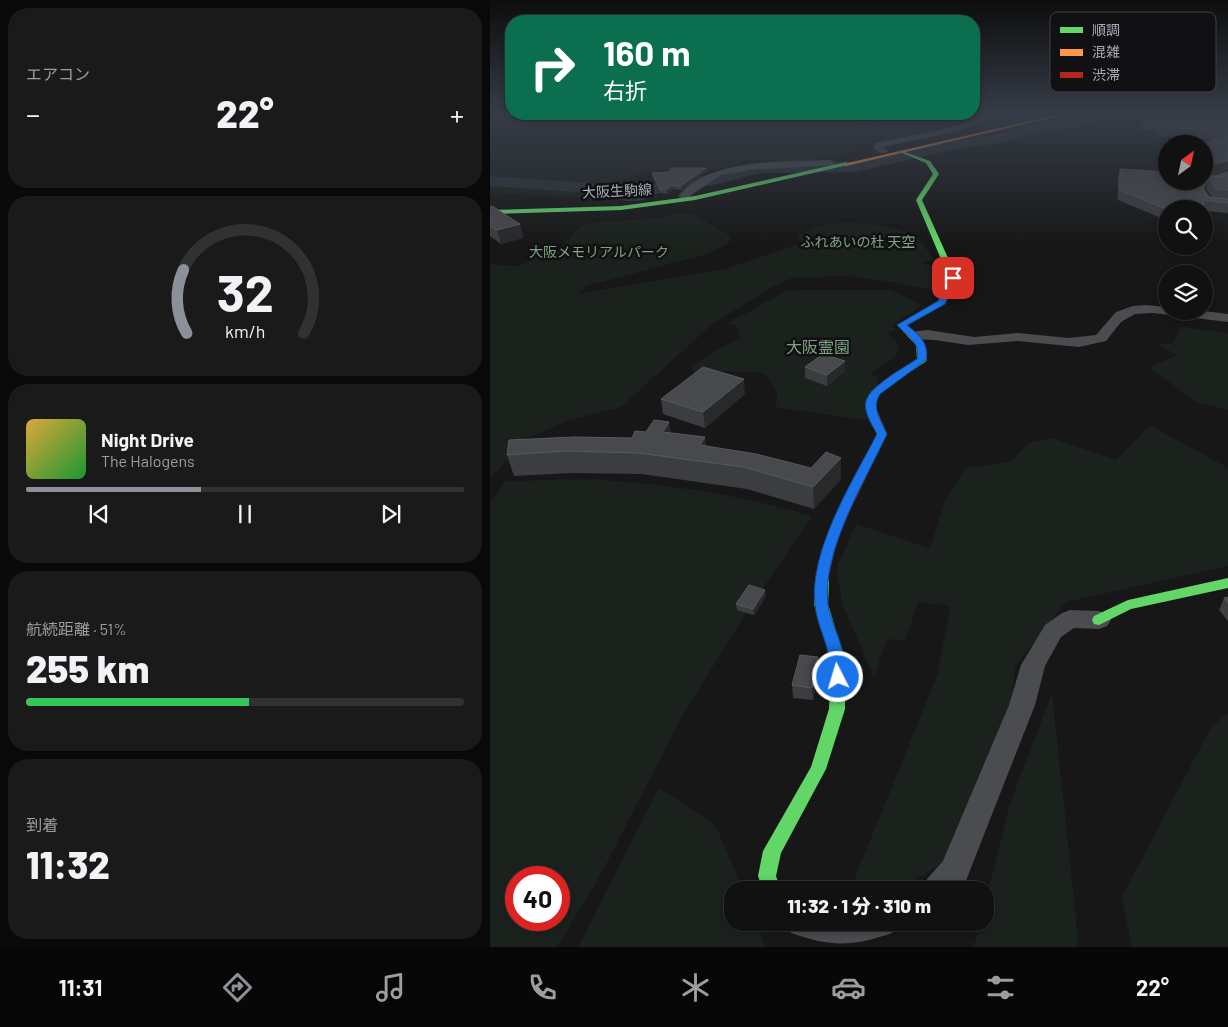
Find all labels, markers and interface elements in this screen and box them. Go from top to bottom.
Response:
legend [1050,12,1216,92]
text: 順調 [1092,21,1120,38]
text: 160 m [603,31,690,73]
icon: right [520,35,585,100]
text: 混雑 [1092,43,1120,60]
text: エアコン [26,64,90,83]
text: 渋滞 [1092,66,1120,83]
text: 右折 [603,77,647,103]
text: 22° [216,90,274,136]
text: − [26,97,40,131]
text: + [450,97,464,131]
north arrow [1158,135,1212,190]
map controls [1158,135,1213,320]
street label: 大阪生駒線 [582,180,652,201]
button: search [1158,200,1213,255]
park label: ふれあいの杜 天空 [801,233,915,250]
park label: 大阪メモリアルパーク [529,243,669,260]
pin [932,257,974,299]
text: 32 [216,260,274,322]
icon: arrive [939,264,967,292]
button: layers [1158,265,1213,320]
text: km/h [225,320,265,342]
park label: 大阪霊園 [786,337,850,356]
text: Night Drive [101,428,194,451]
text: The Halogens [101,451,195,470]
icon: previous [85,500,113,528]
icon: pause [231,500,259,528]
icon: next [377,500,405,528]
text: 航続距離 · 51% [26,619,127,638]
text: 255 km [26,645,149,691]
position arrow [811,650,863,702]
text: 到着 [26,815,58,834]
text: 11:32 [26,841,110,887]
speed limit sign: 40 [505,866,570,931]
text: 11:32 · 1 分 · 310 m [787,894,931,917]
icon: directions [220,970,255,1005]
icon: music [373,970,408,1005]
icon: phone [525,970,560,1005]
icon: climate [678,970,713,1005]
icon: car [831,970,866,1005]
icon: filters [983,970,1018,1005]
text: 11:31 [59,974,102,1000]
text: 22° [1136,974,1169,1000]

